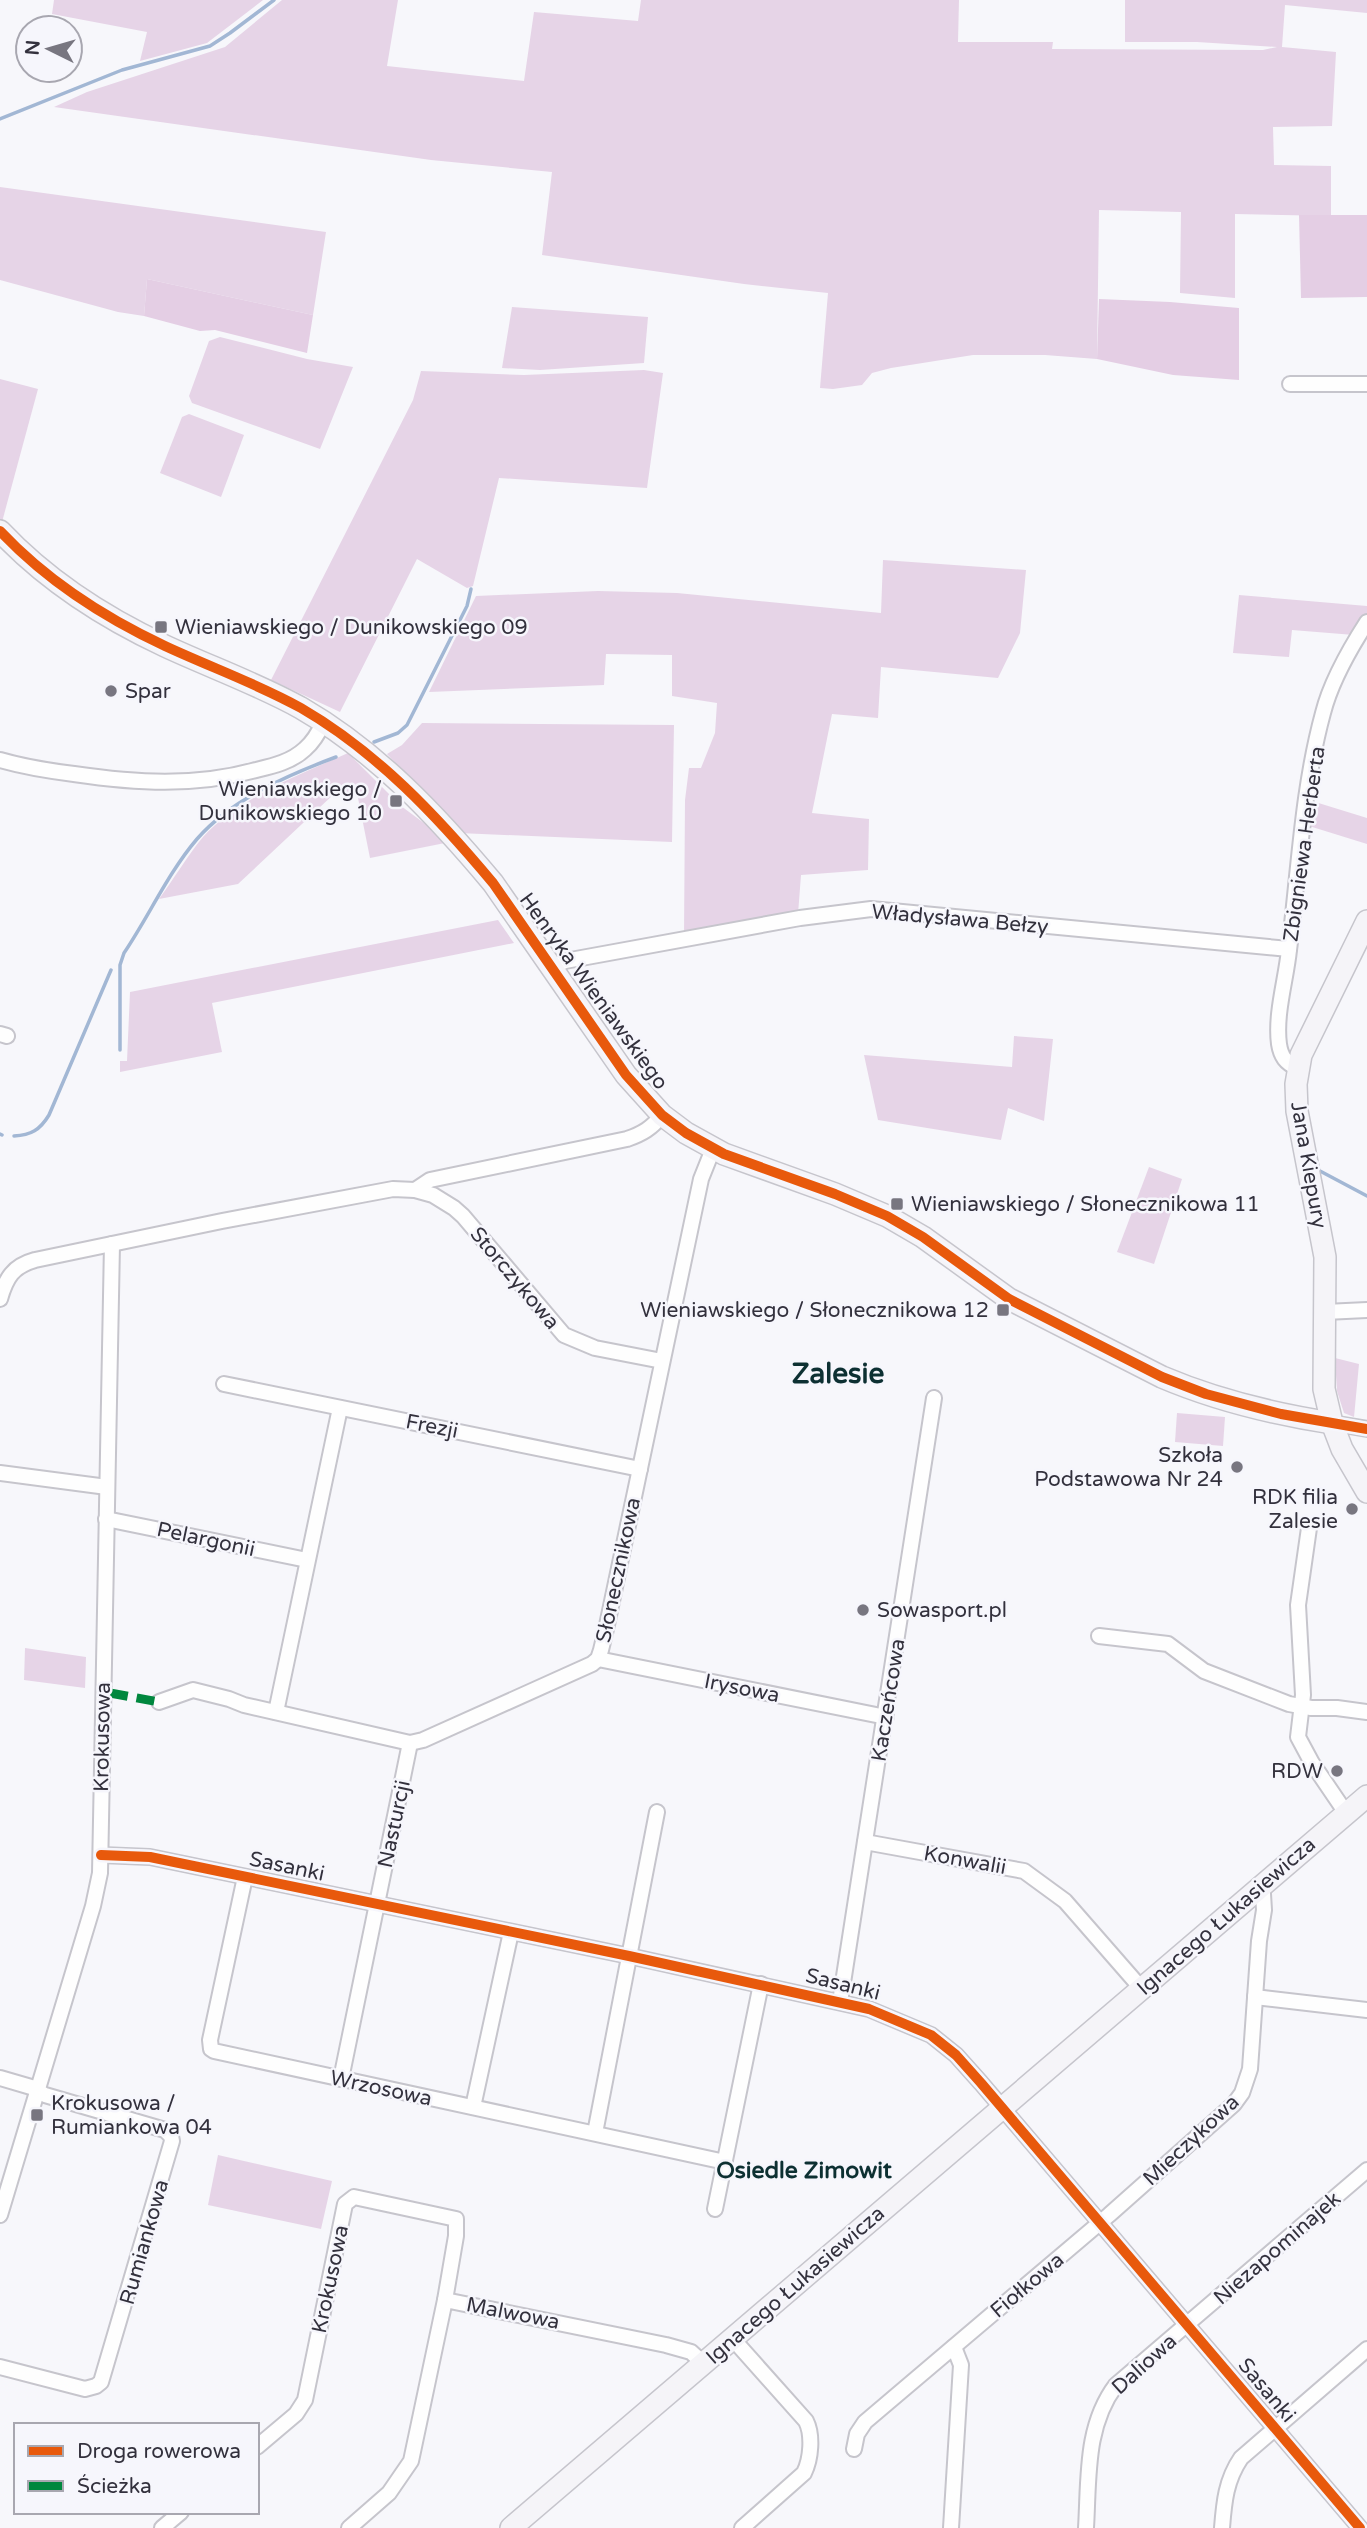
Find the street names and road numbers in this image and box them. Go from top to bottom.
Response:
street label: Zbigniewa Herberta [1278,745,1331,943]
street label: Henryka Wieniawskiego [514,888,673,1095]
street label: Władysława Bełzy [870,899,1049,940]
street label: Jana Kiepury [1285,1100,1332,1230]
street label: Storczykowa [465,1222,565,1335]
street label: Frezji [404,1409,460,1444]
street label: Słonecznikowa [591,1495,646,1645]
street label: Pelargonii [155,1517,257,1562]
street label: Kaczeńcowa [866,1637,911,1763]
street label: Irysowa [702,1669,782,1708]
street label: Krokusowa [89,1682,116,1792]
street label: Nasturcji [373,1778,416,1870]
street label: Ignacego Łukasiewicza [1132,1832,1321,2001]
street label: Konwalii [922,1841,1008,1880]
street label: Sasanki [247,1846,327,1887]
street label: Sasanki [803,1963,883,2006]
street label: Wrzosowa [328,2066,434,2111]
street label: Mieczykowa [1138,2090,1245,2191]
street label: Rumiankowa [115,2177,174,2308]
street label: Niezapominajek [1209,2187,1346,2310]
street label: Ignacego Łukasiewicza [701,2201,890,2370]
street label: Krokusowa [307,2223,354,2335]
street label: Fiołkowa [986,2247,1069,2323]
street label: Malwowa [464,2292,562,2335]
street label: Daliowa [1107,2329,1182,2400]
street label: Sasanki [1233,2353,1301,2428]

